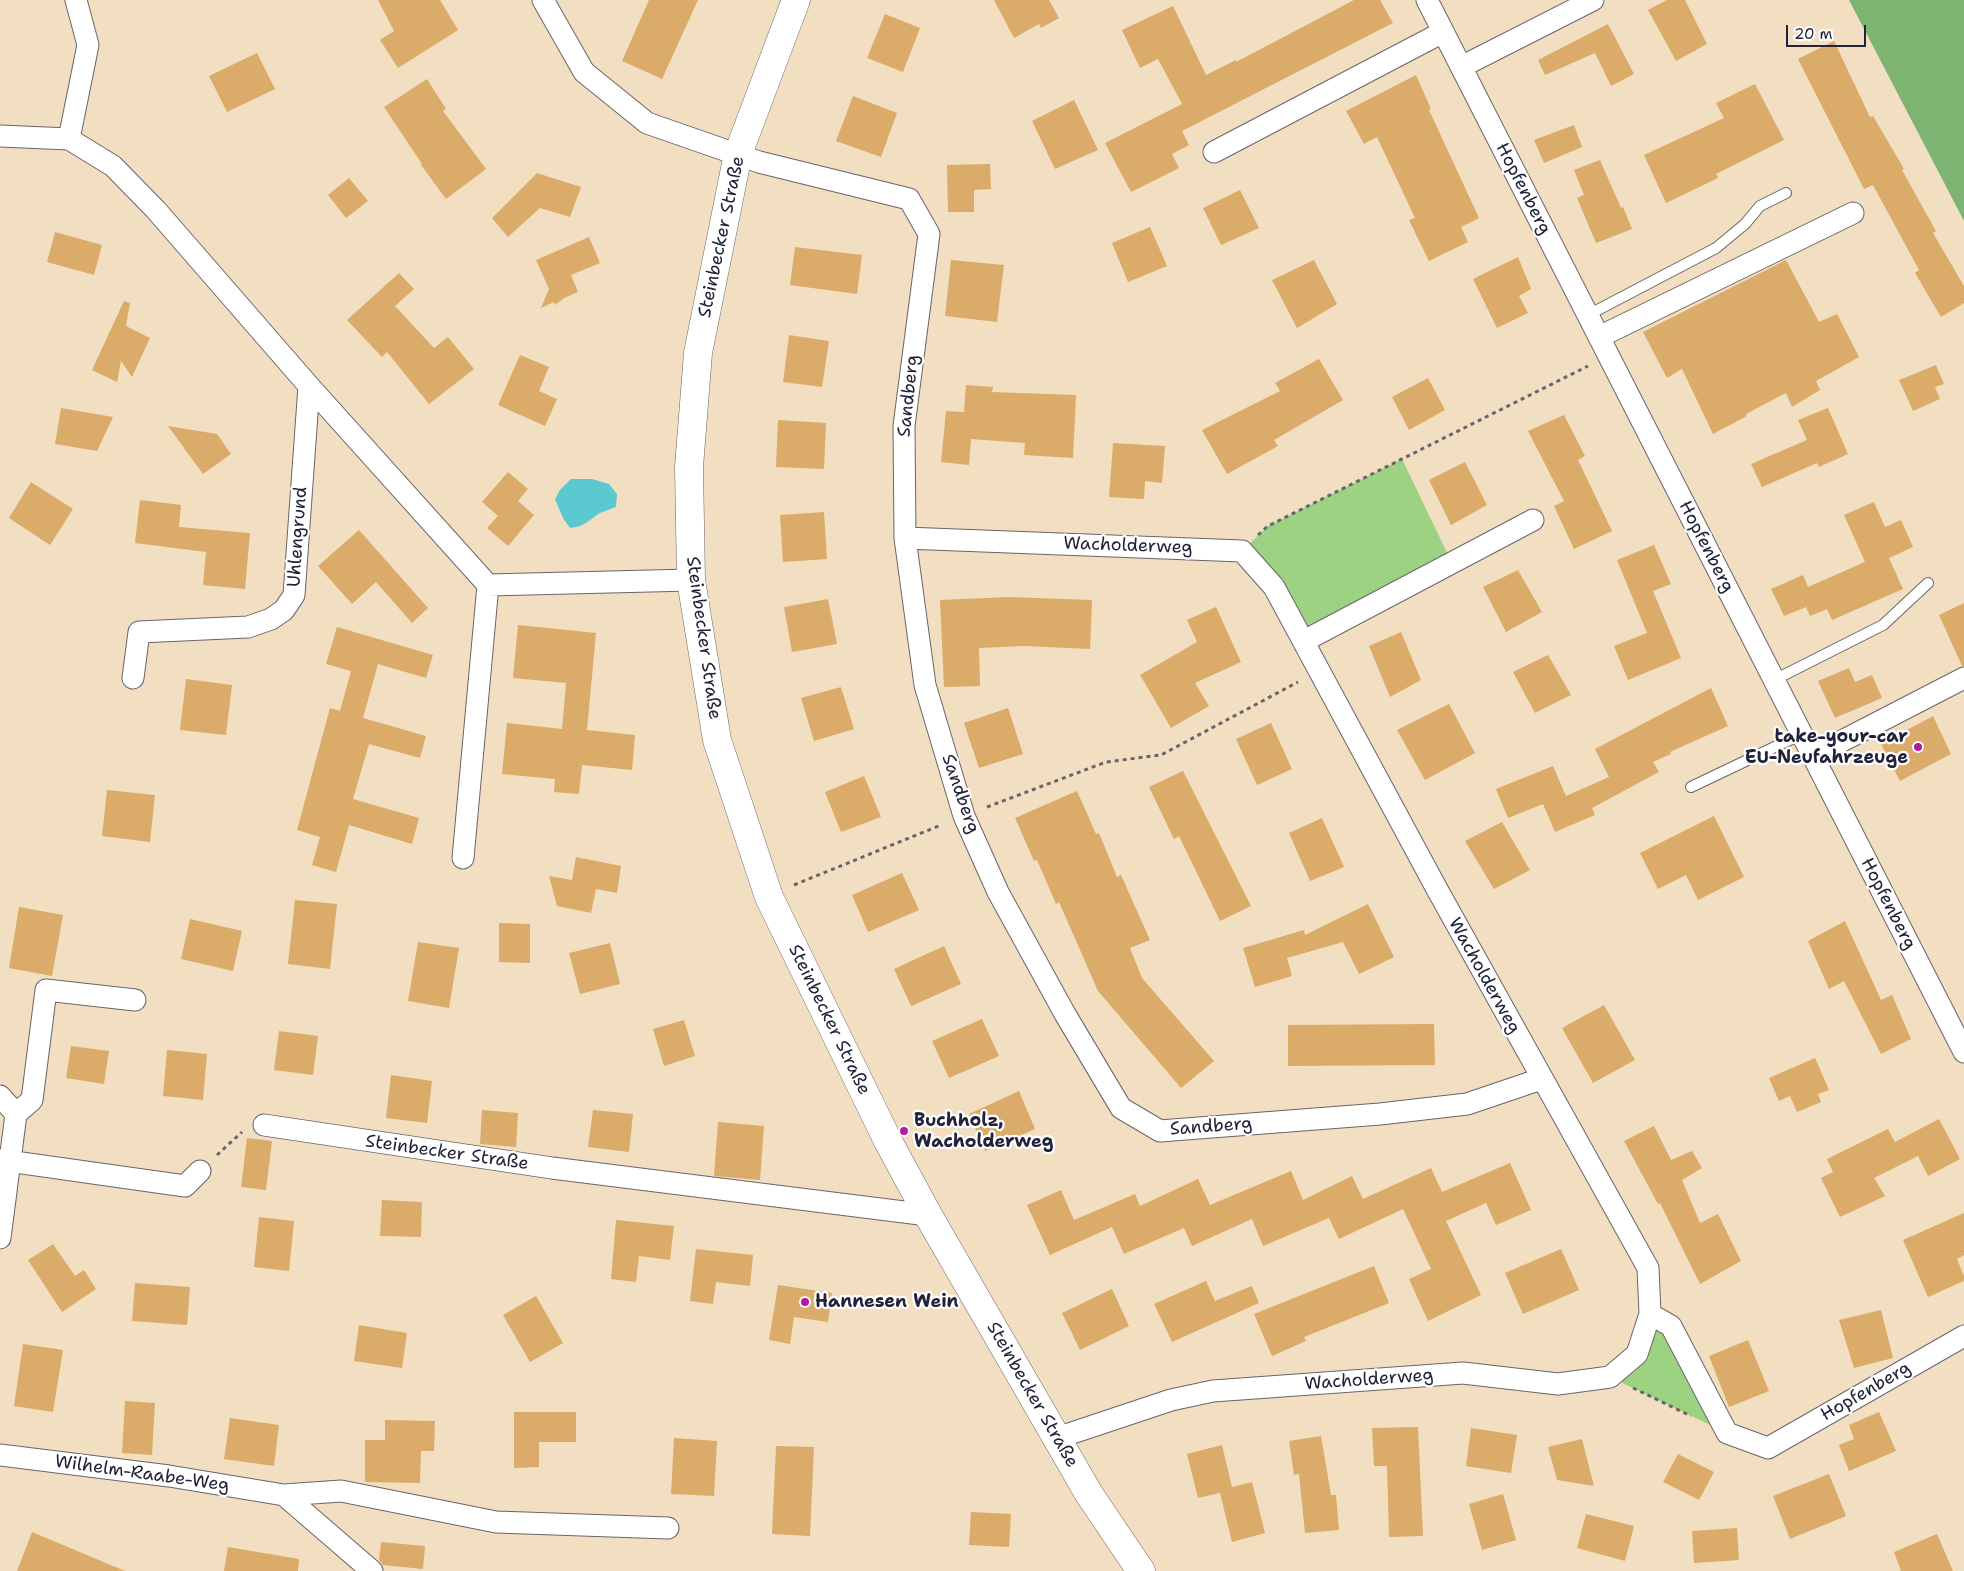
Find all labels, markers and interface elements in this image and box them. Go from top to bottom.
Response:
scale bar [1789,15,1869,47]
text: 20 m [1794,24,1833,44]
street label: Hopfenberg [1491,140,1555,238]
street label: Steinbecker Straße [694,154,750,320]
street label: Sandberg [894,354,924,438]
street label: Uhlengrund [284,486,312,588]
street label: Hopfenberg [1674,498,1738,596]
street label: Wacholderweg [1063,533,1193,559]
street label: Steinbecker Straße [681,555,725,721]
place label: take-your-car EU-Neufahrzeuge [1745,726,1908,769]
marker: take-your-car EU-Neufahrzeuge [1912,741,1924,753]
street label: Sandberg [936,752,984,836]
street label: Hopfenberg [1856,855,1920,953]
street label: Wacholderweg [1443,914,1525,1038]
street label: Steinbecker Straße [783,941,875,1099]
place label: Buchholz, Wacholderweg [914,1110,1053,1152]
street label: Sandberg [1169,1113,1253,1141]
marker: Buchholz, Wacholderweg [898,1125,910,1137]
street label: Steinbecker Straße [364,1131,530,1175]
place label: Hannesen Wein [815,1291,958,1313]
marker: Hannesen Wein [799,1296,811,1308]
street label: Steinbecker Straße [982,1318,1082,1472]
street label: Hopfenberg [1817,1358,1915,1426]
street label: Wacholderweg [1304,1365,1434,1395]
street label: Wilhelm-Raabe-Weg [53,1451,231,1497]

